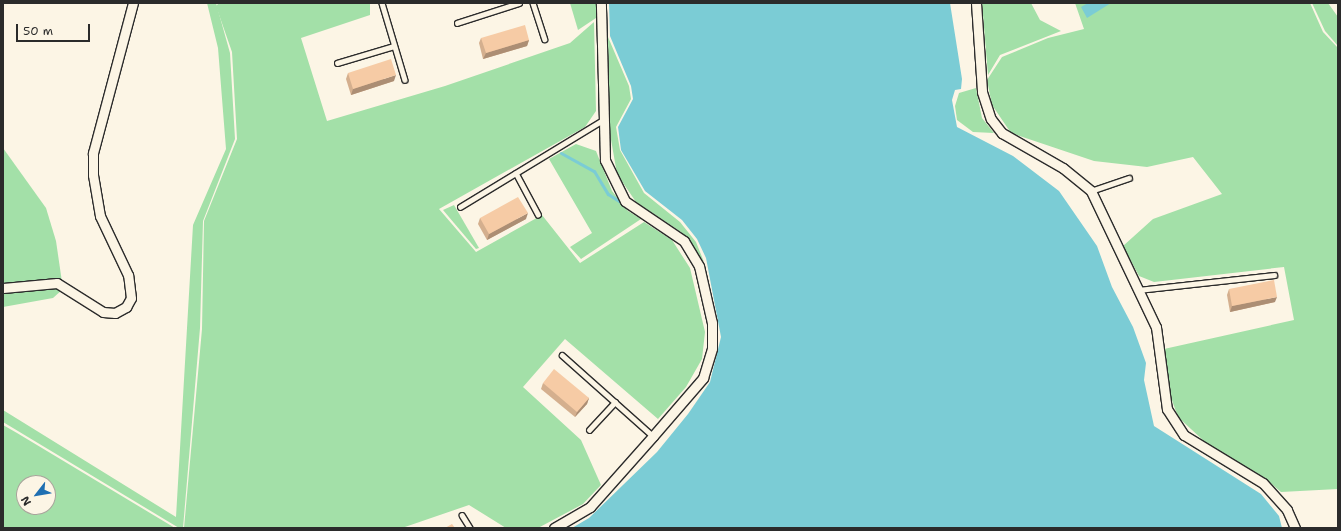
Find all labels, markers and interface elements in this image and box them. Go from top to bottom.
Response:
scale bar [18,16,92,42]
text: 50 m [23,23,53,39]
north arrow [16,475,56,515]
text: N [17,493,35,509]

